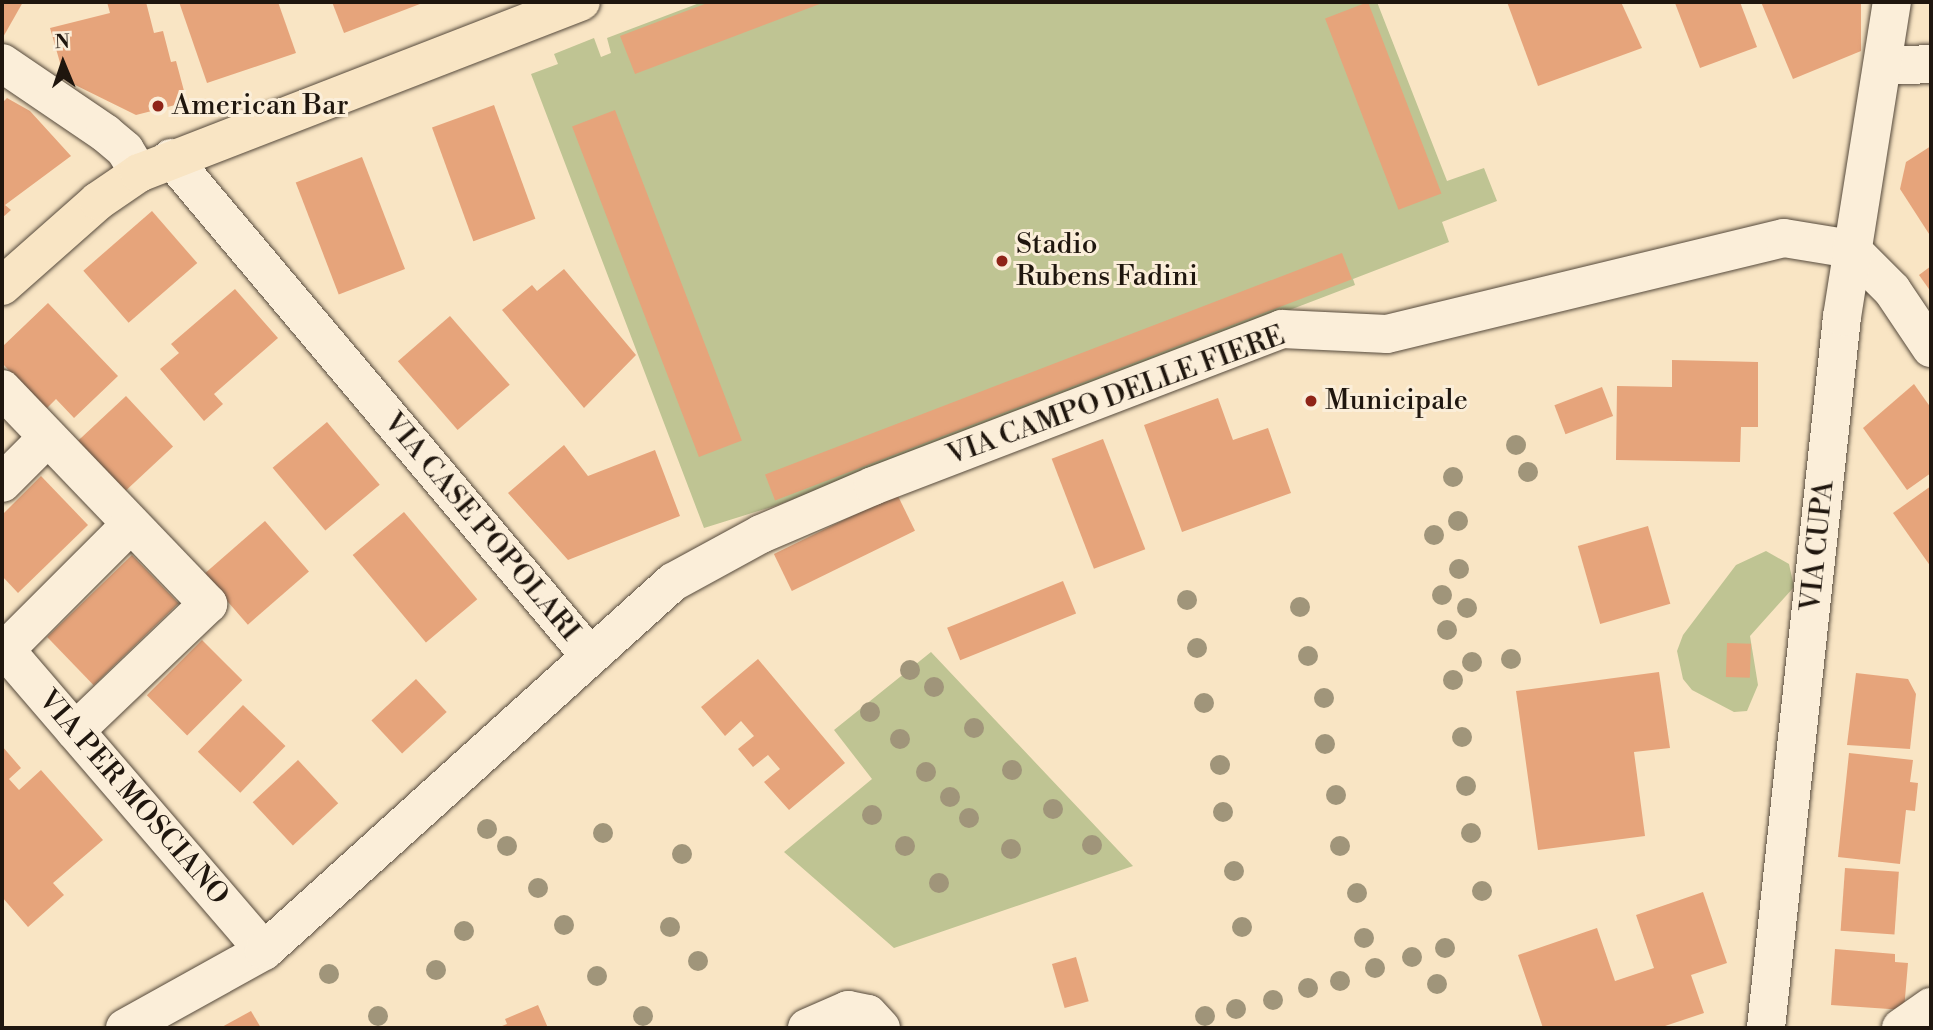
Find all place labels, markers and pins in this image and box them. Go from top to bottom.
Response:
place label: American Bar [172,89,348,123]
marker: American Bar [150,98,166,114]
place label: Stadio Rubens Fadini [1016,228,1198,294]
marker: Stadio Rubens Fadini [994,253,1010,269]
place label: Municipale [1325,384,1468,418]
marker: Municipale [1303,393,1319,409]

